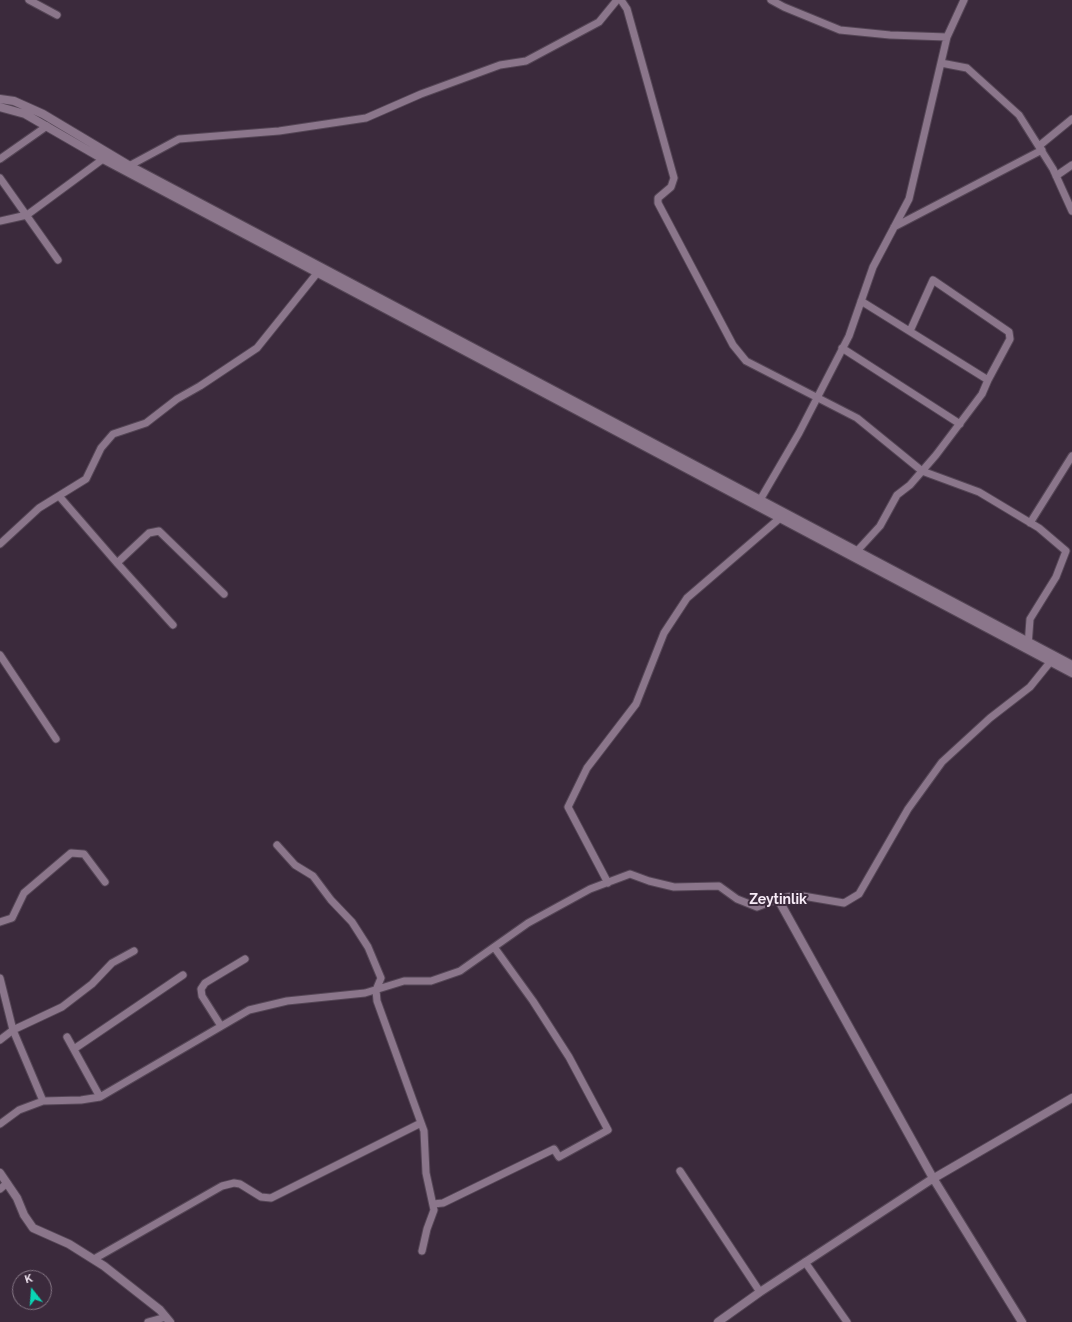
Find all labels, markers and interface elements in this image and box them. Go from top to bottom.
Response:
district label: Zeytinlik [749,892,807,908]
north arrow [12,1270,52,1310]
text: K [23,1272,34,1286]

